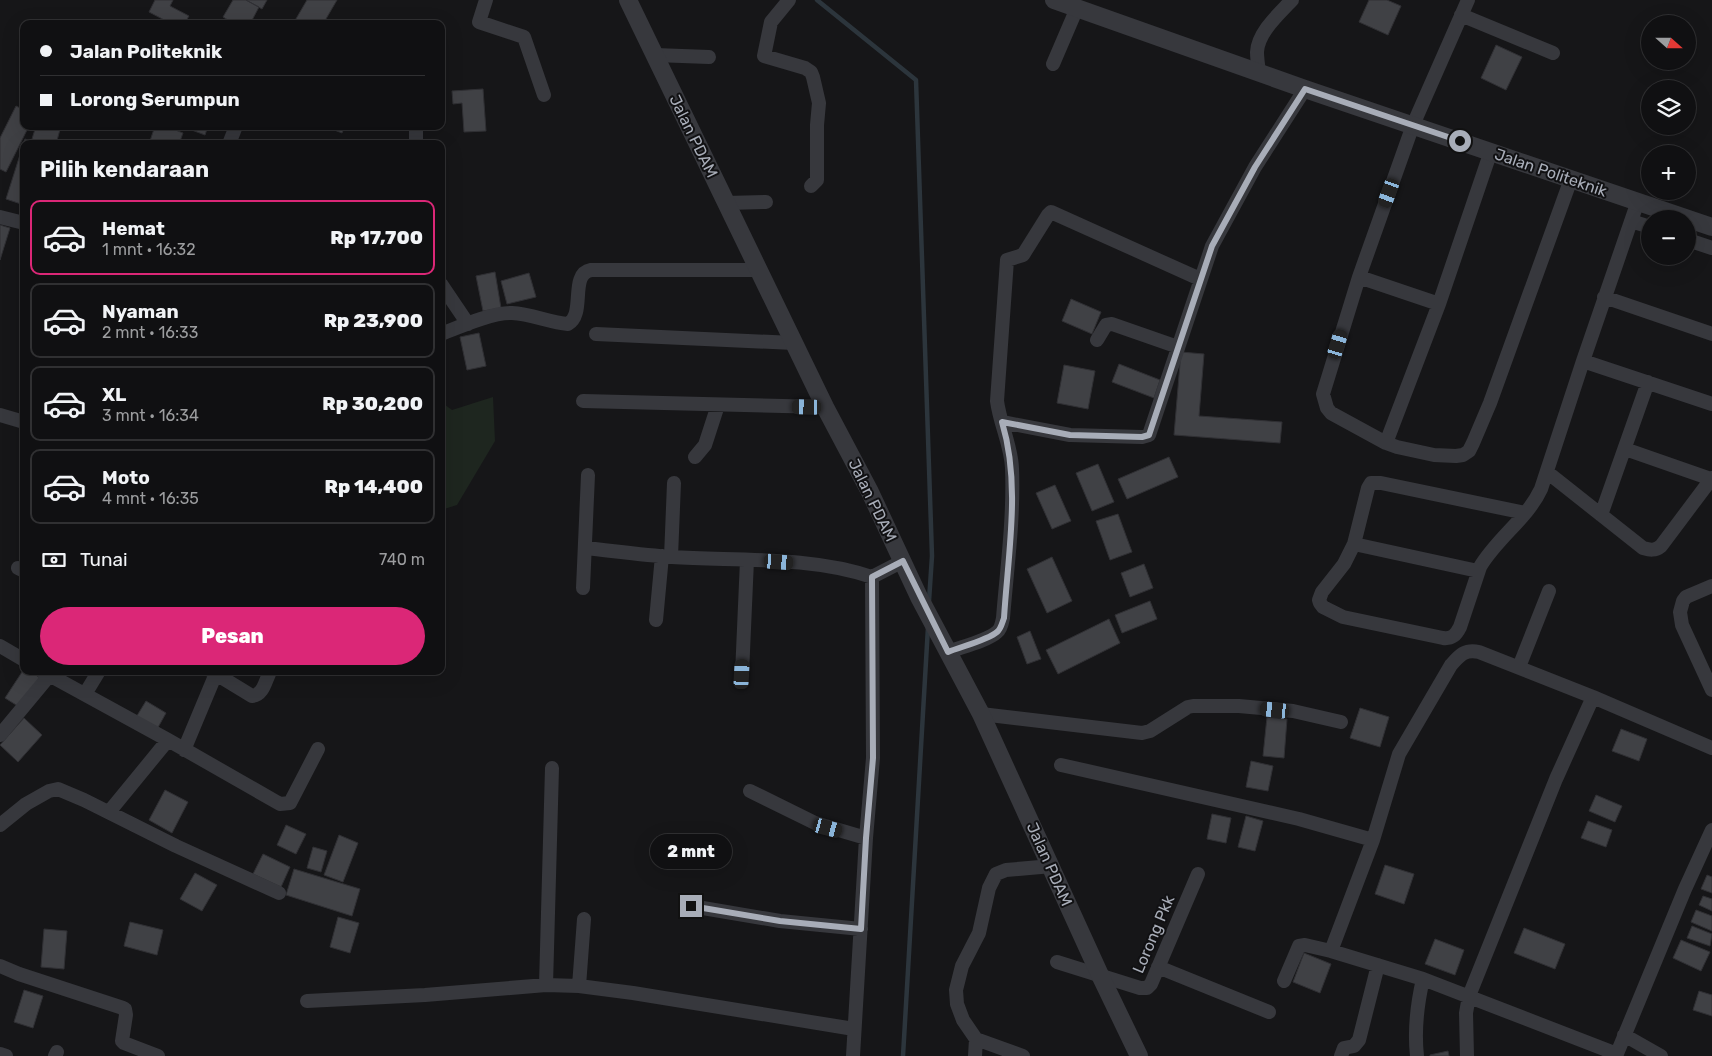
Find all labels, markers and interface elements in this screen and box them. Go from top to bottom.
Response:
north arrow [1641,15,1696,70]
map controls [1641,15,1696,265]
text: Jalan Politeknik [70,40,222,63]
button: layers [1641,80,1696,135]
text: Lorong Serumpun [70,88,240,111]
street label: Jalan PDAM [665,92,722,181]
route start [1449,130,1471,152]
street label: Jalan Politeknik [1492,144,1610,201]
button: + [1641,145,1696,200]
text: Pilih kendaraan [40,156,209,183]
car [1376,176,1401,210]
button: − [1641,210,1696,265]
icon: car [42,215,87,260]
text: Hemat [102,217,165,240]
text: Rp 17,700 [330,226,423,249]
text: 1 mnt · 16:32 [102,240,196,259]
icon: car [42,298,87,343]
text: Nyaman [102,300,179,323]
text: Rp 23,900 [324,309,423,332]
text: 2 mnt · 16:33 [102,323,198,342]
car [1326,327,1349,361]
icon: car [42,381,87,426]
text: XL [102,383,126,406]
text: Rp 30,200 [322,392,423,415]
car [791,399,822,415]
text: 3 mnt · 16:34 [102,406,199,425]
street label: Jalan PDAM [844,456,901,545]
icon: car [42,464,87,509]
text: Moto [102,466,150,489]
text: Rp 14,400 [325,475,423,498]
text: 4 mnt · 16:35 [102,489,199,508]
icon: cash [40,546,68,574]
text: Tunai [80,548,128,571]
text: 740 m [379,550,425,569]
car [763,553,794,571]
button: Pesan [40,607,425,665]
car [733,659,750,689]
car [1259,701,1290,719]
car [811,817,844,839]
street label: Jalan PDAM [1023,819,1076,909]
callout: 2 mnt [650,834,732,868]
text: 2 mnt [667,842,715,861]
street label: Lorong Pkk [1128,892,1179,976]
route end [680,895,702,917]

